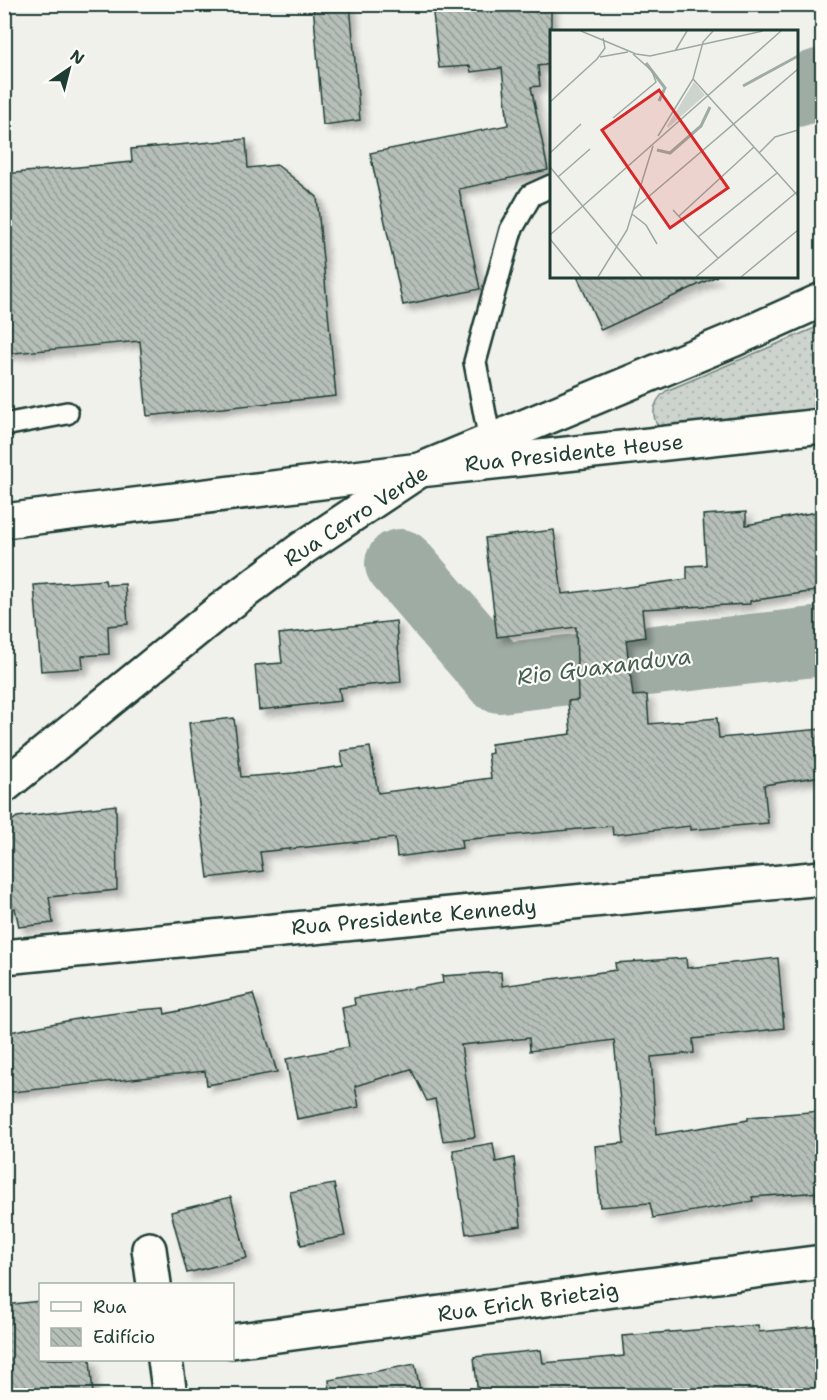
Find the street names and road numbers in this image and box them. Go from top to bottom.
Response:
street label: Rua Presidente Heuse [463,428,685,478]
street label: Rua Cerro Verde [279,459,433,573]
street label: Rua Presidente Kennedy [290,892,538,942]
street label: Rua Erich Brietzig [436,1275,620,1329]

